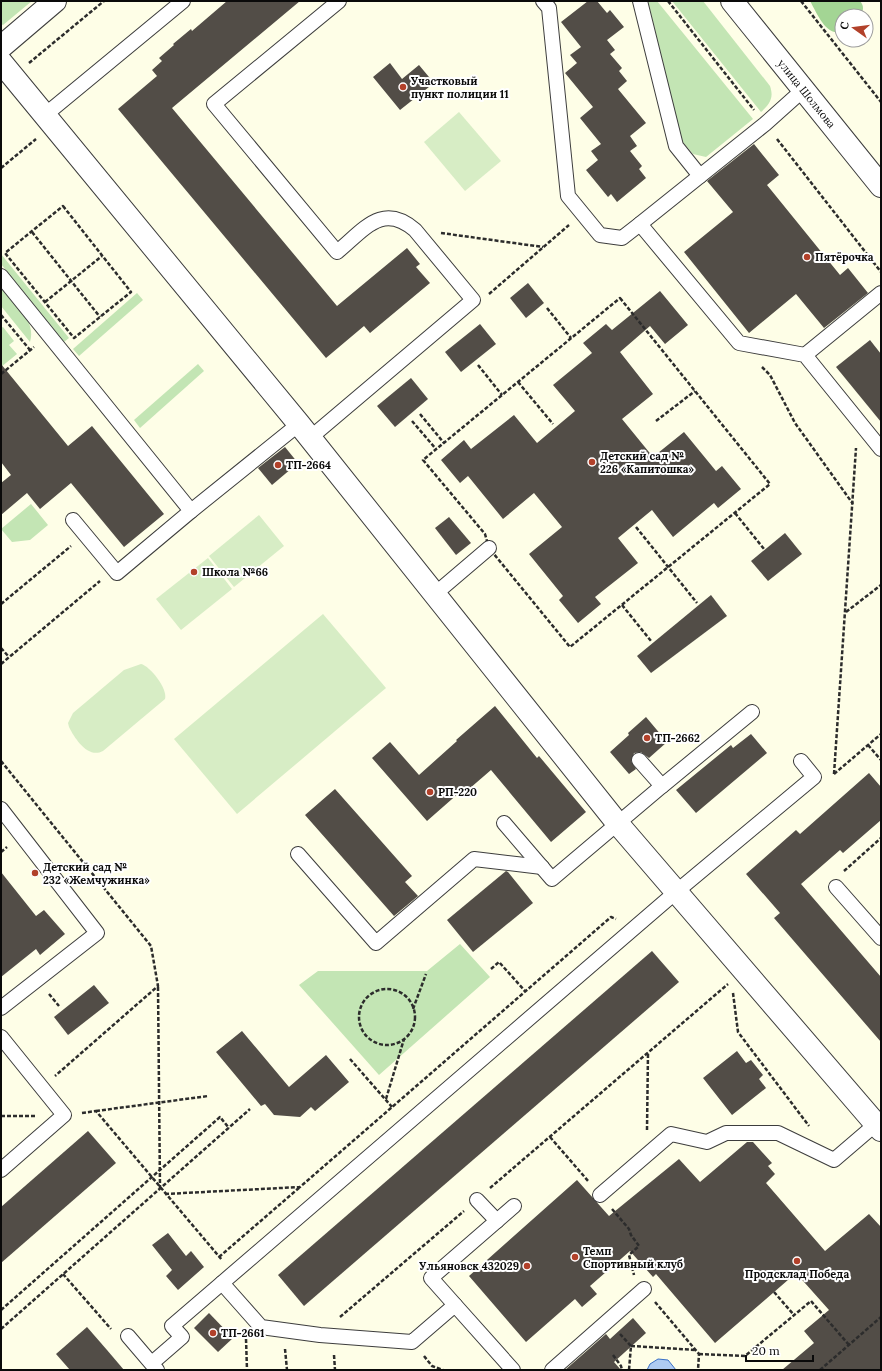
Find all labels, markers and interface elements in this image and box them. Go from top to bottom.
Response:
north arrow [834,8,874,48]
text: С [837,20,852,31]
street label: улица Шолмова [775,56,839,131]
place label: Участковый пункт полиции 11 [411,74,509,101]
marker: Участковый пункт полиции 11 [398,82,408,92]
place label: Пятёрочка [815,250,874,264]
marker: Пятёрочка [802,252,812,262]
place label: Детский сад № 226 «Капитошка» [600,449,695,476]
marker: Детский сад № 226 «Капитошка» [587,457,597,467]
place label: ТП-2664 [286,458,331,472]
marker: ТП-2664 [273,460,283,470]
place label: Школа №66 [202,565,268,579]
marker: Школа №66 [189,567,199,577]
place label: ТП-2662 [655,731,700,745]
marker: ТП-2662 [642,733,652,743]
place label: РП-220 [438,785,477,799]
marker: РП-220 [425,787,435,797]
place label: Детский сад № 232 «Жемчужинка» [43,860,150,887]
marker: Детский сад № 232 «Жемчужинка» [30,868,40,878]
place label: Темп Спортивный клуб [583,1244,683,1271]
marker: Темп Спортивный клуб [570,1252,580,1262]
marker: Продсклад Победа [792,1256,802,1266]
place label: Ульяновск 432029 [419,1259,519,1273]
marker: Ульяновск 432029 [522,1261,532,1271]
place label: Продсклад Победа [745,1267,849,1281]
place label: ТП-2661 [221,1326,265,1340]
marker: ТП-2661 [208,1328,218,1338]
scale bar [746,1337,813,1363]
text: 20 m [752,1343,780,1358]

